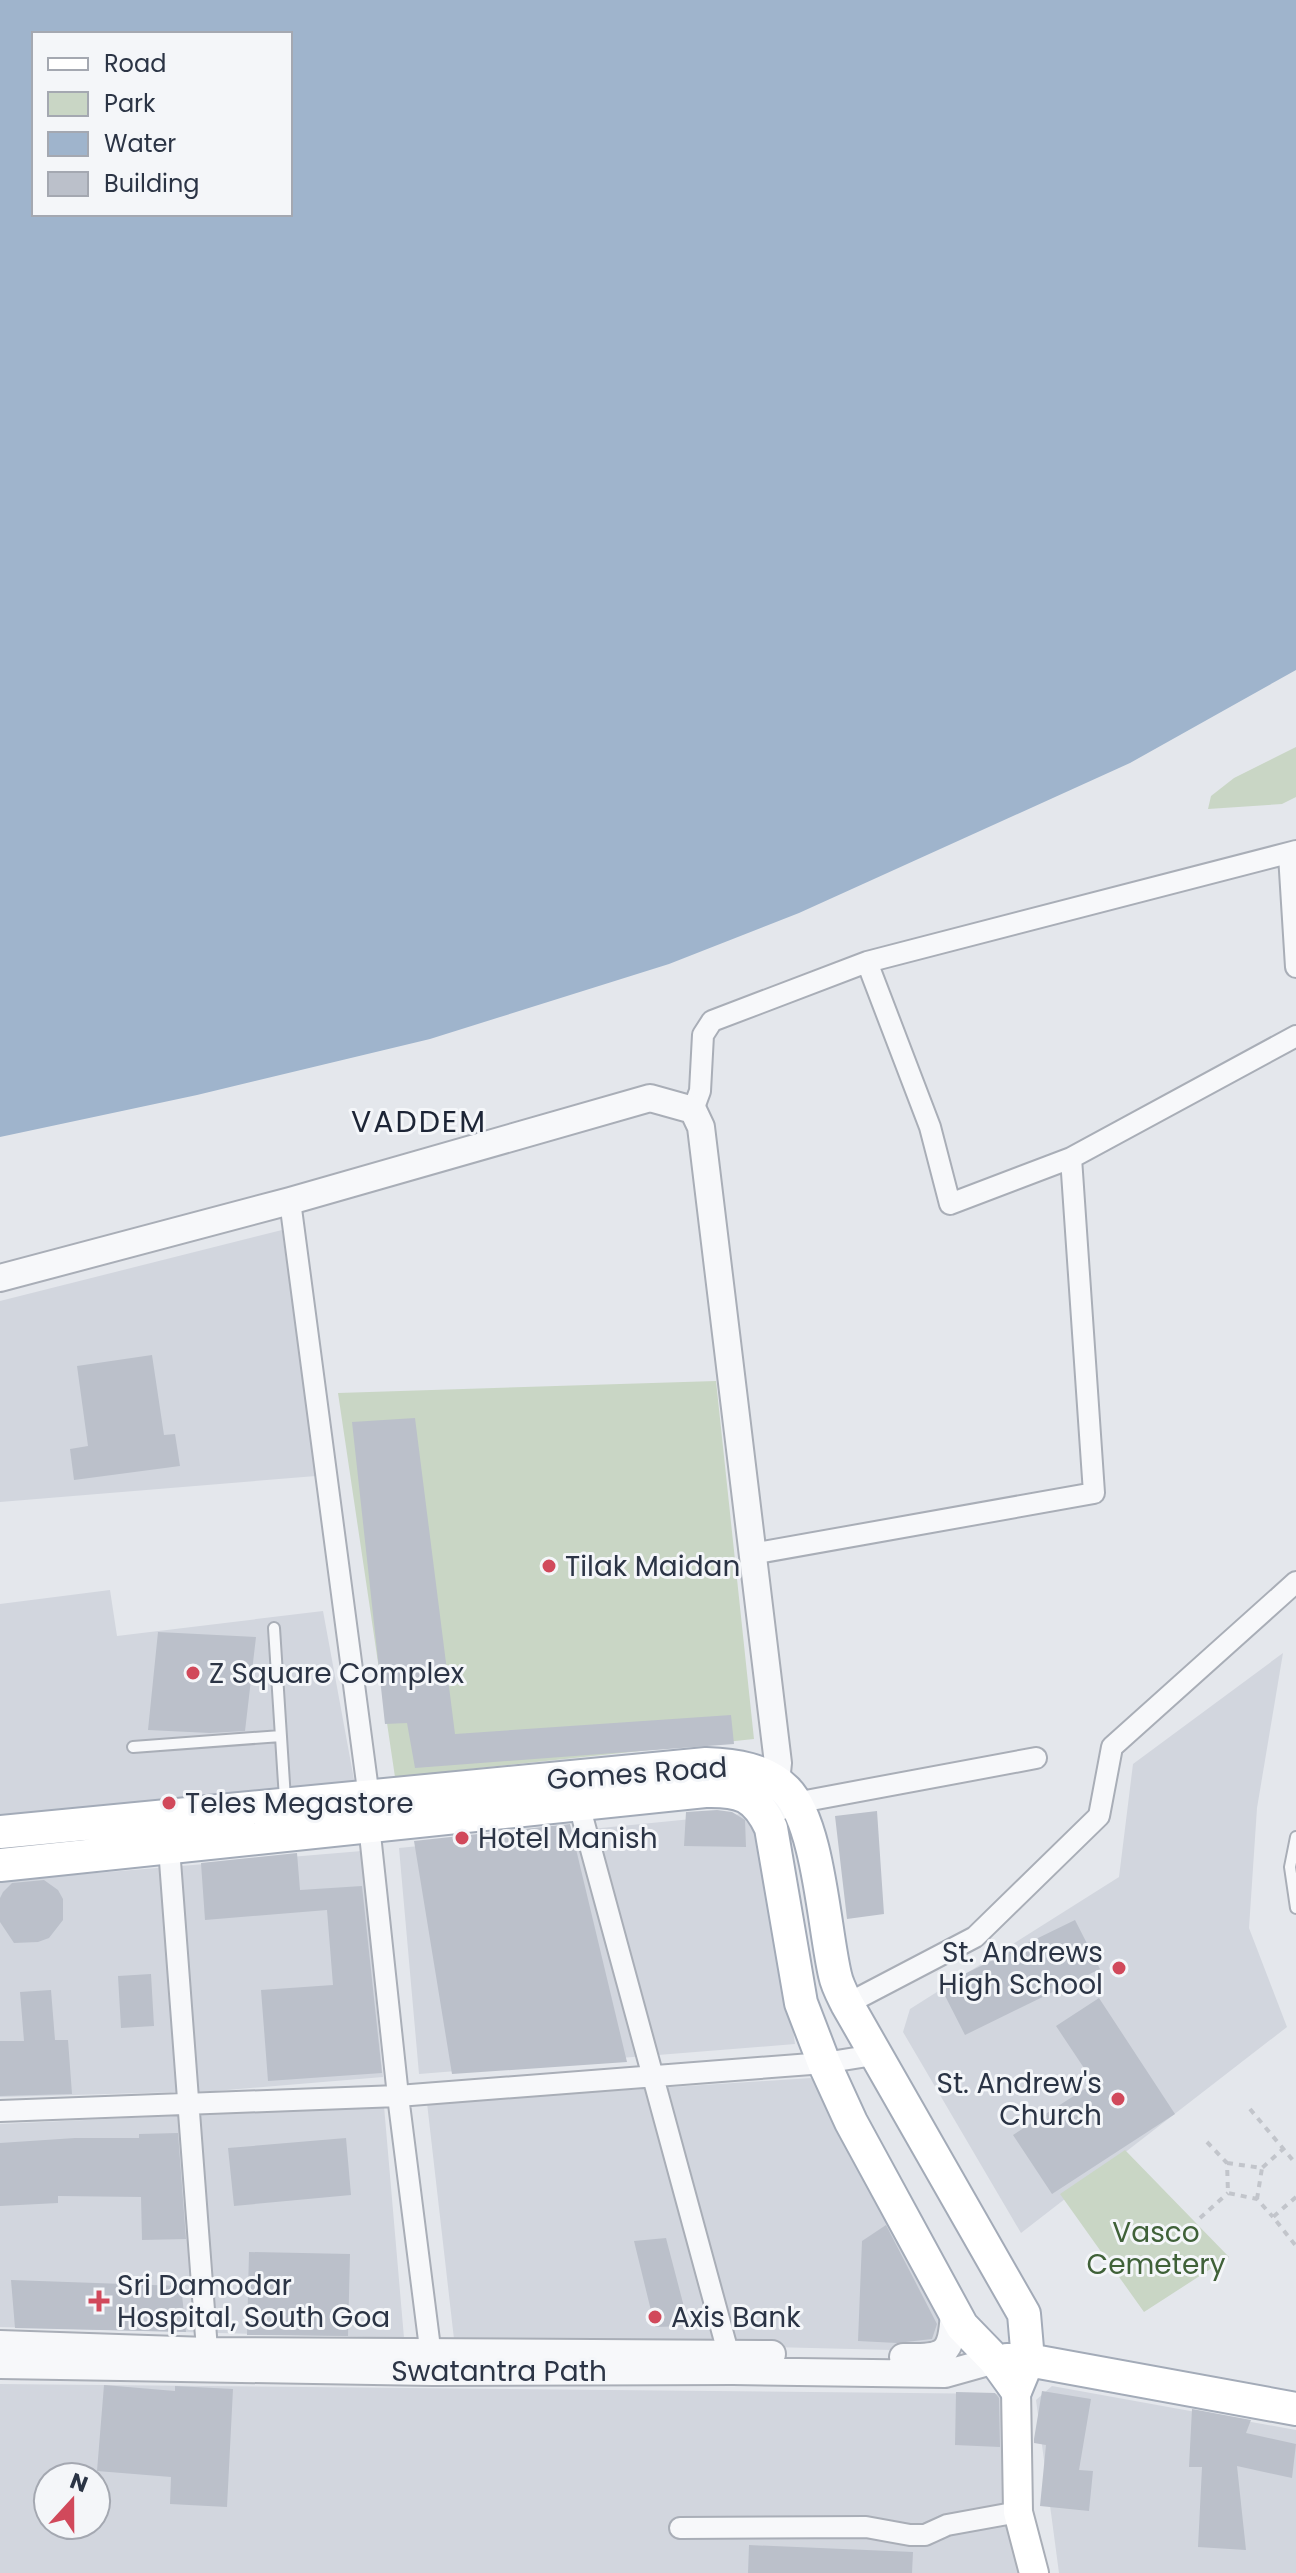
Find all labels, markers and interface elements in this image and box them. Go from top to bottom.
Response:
legend [32,32,292,216]
text: Road [104,47,166,80]
text: Park [104,87,156,120]
text: Water [104,127,176,160]
text: Building [104,167,200,200]
district label: VADDEM [351,1100,487,1143]
place label: Tilak Maidan [565,1547,740,1586]
marker: Tilak Maidan [540,1557,558,1575]
place label: Z Square Complex [209,1654,465,1693]
marker: Z Square Complex [184,1664,202,1682]
street label: Gomes Road [545,1748,729,1799]
place label: Teles Megastore [185,1784,414,1823]
marker: Teles Megastore [160,1794,178,1812]
place label: Hotel Manish [478,1819,658,1858]
marker: Hotel Manish [453,1829,471,1847]
place label: St. Andrews High School [938,1933,1103,2004]
marker: St. Andrews High School [1110,1959,1128,1977]
place label: St. Andrew's Church [936,2064,1102,2135]
marker: St. Andrew's Church [1109,2090,1127,2108]
park label: Vasco Cemetery [1087,2213,1226,2284]
place label: Sri Damodar Hospital, South Goa [117,2266,390,2337]
marker: Sri Damodar Hospital, South Goa [88,2290,110,2312]
place label: Axis Bank [671,2298,801,2337]
marker: Axis Bank [646,2308,664,2326]
street label: Swatantra Path [391,2352,607,2391]
north arrow [32,2461,112,2541]
text: N [66,2465,92,2500]

